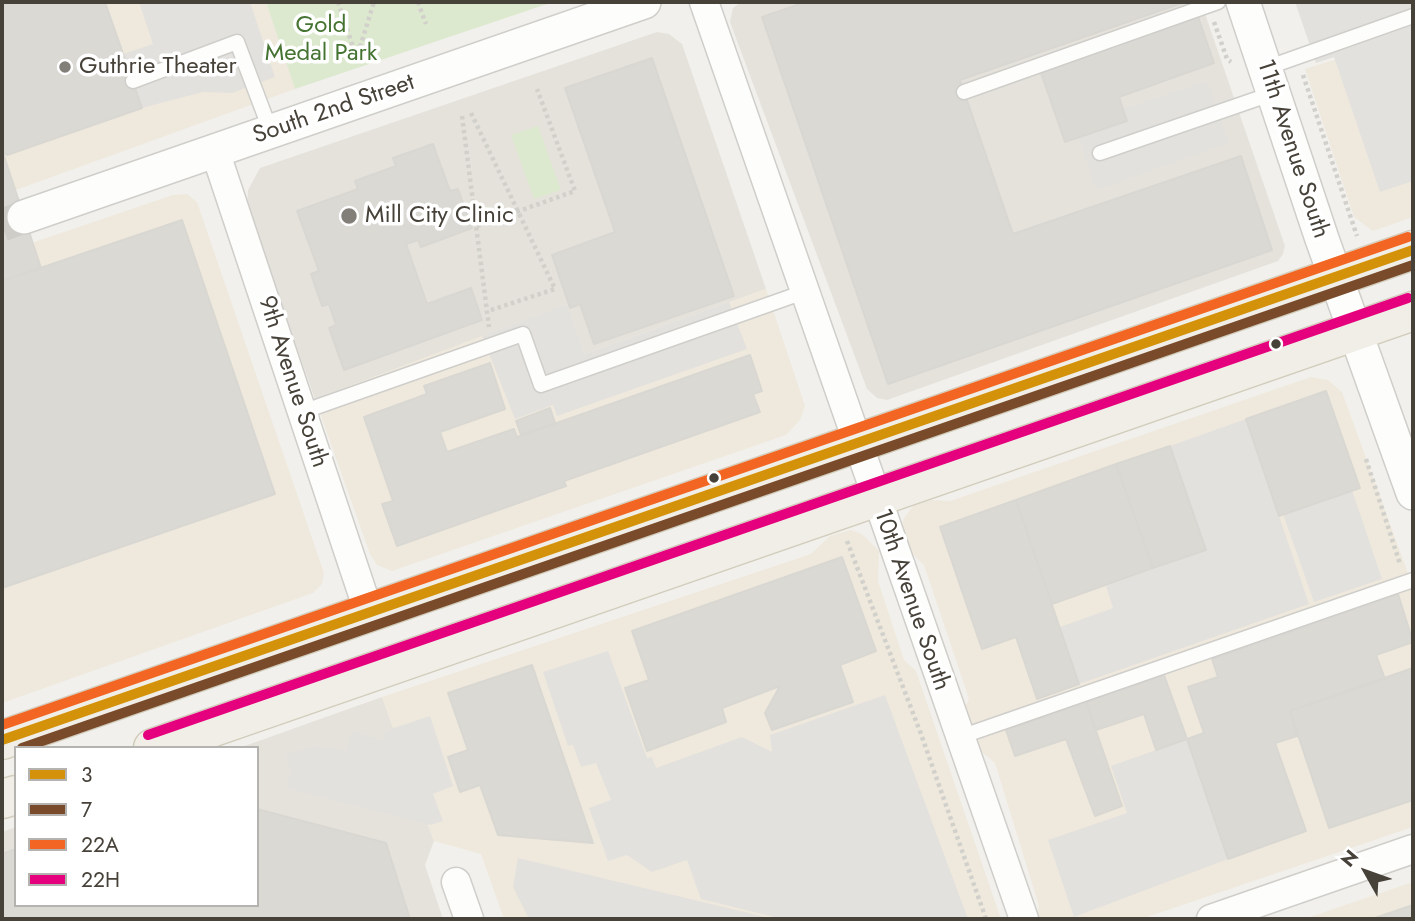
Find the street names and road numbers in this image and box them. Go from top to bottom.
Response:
street label: 11th Avenue South [1250,56,1334,242]
street label: South 2nd Street [250,69,418,151]
street label: 9th Avenue South [251,293,333,471]
street label: 10th Avenue South [866,506,956,694]

